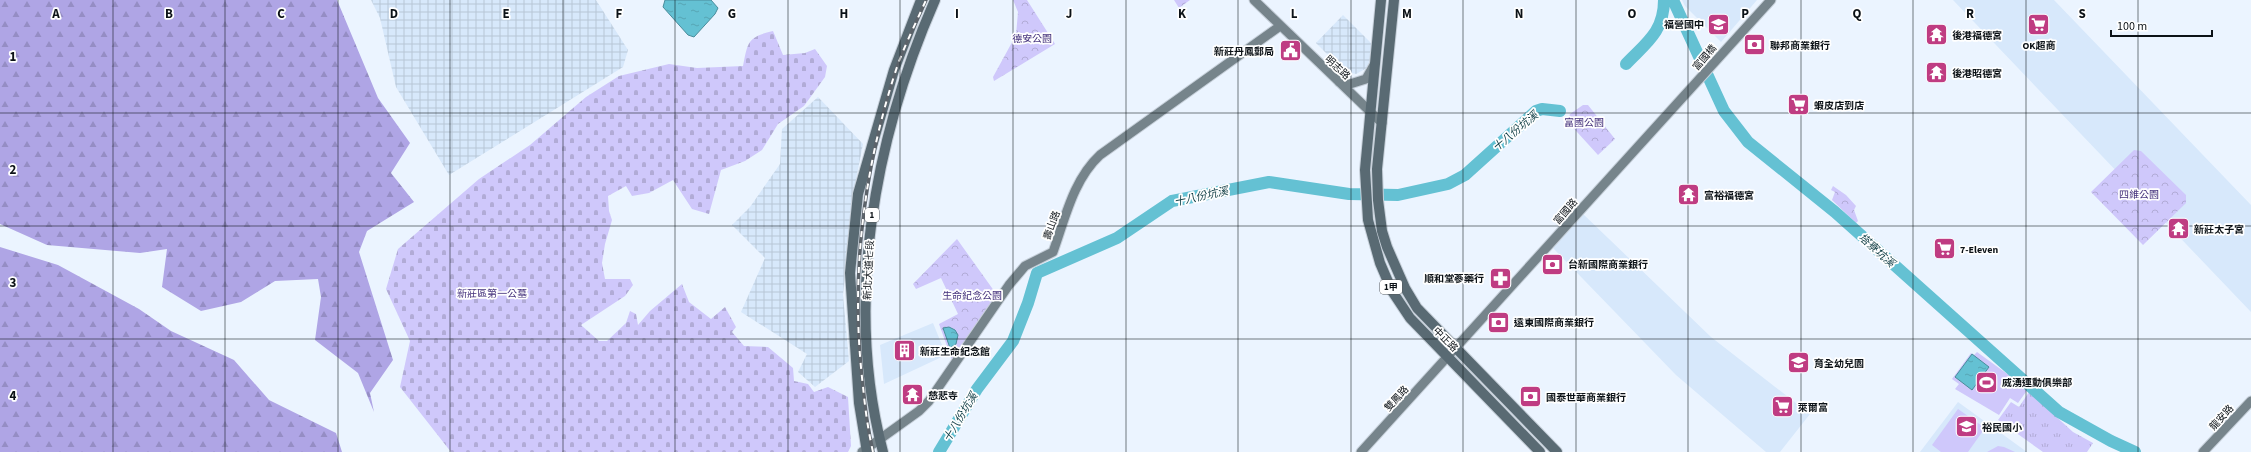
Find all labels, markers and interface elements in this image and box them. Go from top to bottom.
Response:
text: A [51,5,60,23]
text: B [165,5,173,23]
text: C [277,5,285,23]
text: D [390,5,398,23]
text: E [502,5,510,23]
text: F [616,5,623,23]
text: G [728,5,736,23]
text: H [840,5,848,23]
text: I [955,5,959,23]
text: J [1066,5,1072,23]
text: K [1178,5,1187,23]
text: L [1291,5,1298,23]
text: M [1402,5,1412,23]
text: N [1515,5,1523,23]
text: O [1628,5,1637,23]
text: P [1741,5,1749,23]
text: Q [1853,5,1862,23]
text: R [1966,5,1974,23]
text: S [2078,5,2086,23]
school or university icon: 福營國中 [1706,11,1732,37]
supermarket icon: OK超商 [2026,12,2052,38]
scale bar [2111,12,2212,38]
place label: 福營國中 [1664,18,1704,32]
text: 100 m [2117,18,2147,35]
temple icon: 後港福德宮 [1923,22,1949,48]
place label: 後港福德宮 [1952,29,2002,43]
park label: 德安公園 [1012,32,1052,46]
bank icon: 聯邦商業銀行 [1741,32,1767,58]
public building icon: 新莊丹鳳郵局 [1277,38,1303,64]
place label: 聯邦商業銀行 [1770,39,1830,53]
place label: OK超商 [2023,39,2055,53]
street label: 富國橋 [1690,42,1720,74]
place label: 新莊丹鳳郵局 [1214,45,1274,59]
text: 1 [10,48,17,66]
street label: 明志路 [1322,52,1353,83]
temple icon: 後港昭德宮 [1923,60,1949,86]
place label: 後港昭德宮 [1952,67,2002,81]
supermarket icon: 蝦皮店到店 [1786,92,1812,118]
place label: 蝦皮店到店 [1814,99,1864,113]
water label: 十八份坑溪 [1489,107,1543,155]
park label: 富國公園 [1564,116,1604,130]
text: 2 [10,161,17,179]
temple icon: 富裕福德宮 [1676,182,1702,208]
water label: 十八份坑溪 [1173,183,1232,210]
park label: 四維公園 [2119,188,2159,202]
place label: 富裕福德宮 [1704,189,1754,203]
street label: 富國路 [1551,196,1581,228]
road number: 1 [865,208,879,222]
street label: 壽山路 [1040,209,1064,242]
temple icon: 新莊太子宮 [2166,216,2192,242]
place label: 新莊太子宮 [2194,223,2244,237]
water label: 塔寮坑溪 [1855,230,1900,272]
supermarket icon: 7-Eleven [1932,236,1958,262]
street label: 新北大道七段 [860,240,878,300]
place label: 7-Eleven [1960,243,1998,257]
bank icon: 台新國際商業銀行 [1540,251,1566,277]
place label: 台新國際商業銀行 [1568,258,1648,272]
pharmacy icon: 順和堂蔘藥行 [1487,265,1513,291]
place label: 順和堂蔘藥行 [1424,272,1484,286]
text: 3 [10,274,17,292]
road number: 1甲 [1380,280,1402,294]
park label: 新莊區第一公墓 [457,287,527,301]
park label: 生命紀念公園 [942,289,1002,303]
bank icon: 遠東國際商業銀行 [1485,309,1511,335]
place label: 遠東國際商業銀行 [1514,316,1594,330]
street label: 中正路 [1430,324,1461,355]
building icon: 新莊生命紀念館 [891,338,917,364]
place label: 新莊生命紀念館 [920,345,990,359]
school or university icon: 育全幼兒園 [1786,350,1812,376]
place label: 育全幼兒園 [1814,357,1864,371]
sports icon: 威湧運動俱樂部 [1974,369,2000,395]
place label: 威湧運動俱樂部 [2002,376,2072,390]
temple icon: 慈悲寺 [900,382,926,408]
street label: 雙鳳路 [1381,383,1412,414]
bank icon: 國泰世華商業銀行 [1517,384,1543,410]
text: 4 [10,387,17,405]
water label: 十八份坑溪 [940,388,982,445]
place label: 慈悲寺 [928,389,958,403]
place label: 國泰世華商業銀行 [1546,391,1626,405]
supermarket icon: 萊爾富 [1769,394,1795,420]
place label: 萊爾富 [1798,401,1828,415]
street label: 龍安路 [2206,402,2237,433]
school or university icon: 裕民國小 [1953,414,1979,440]
place label: 裕民國小 [1982,421,2023,435]

